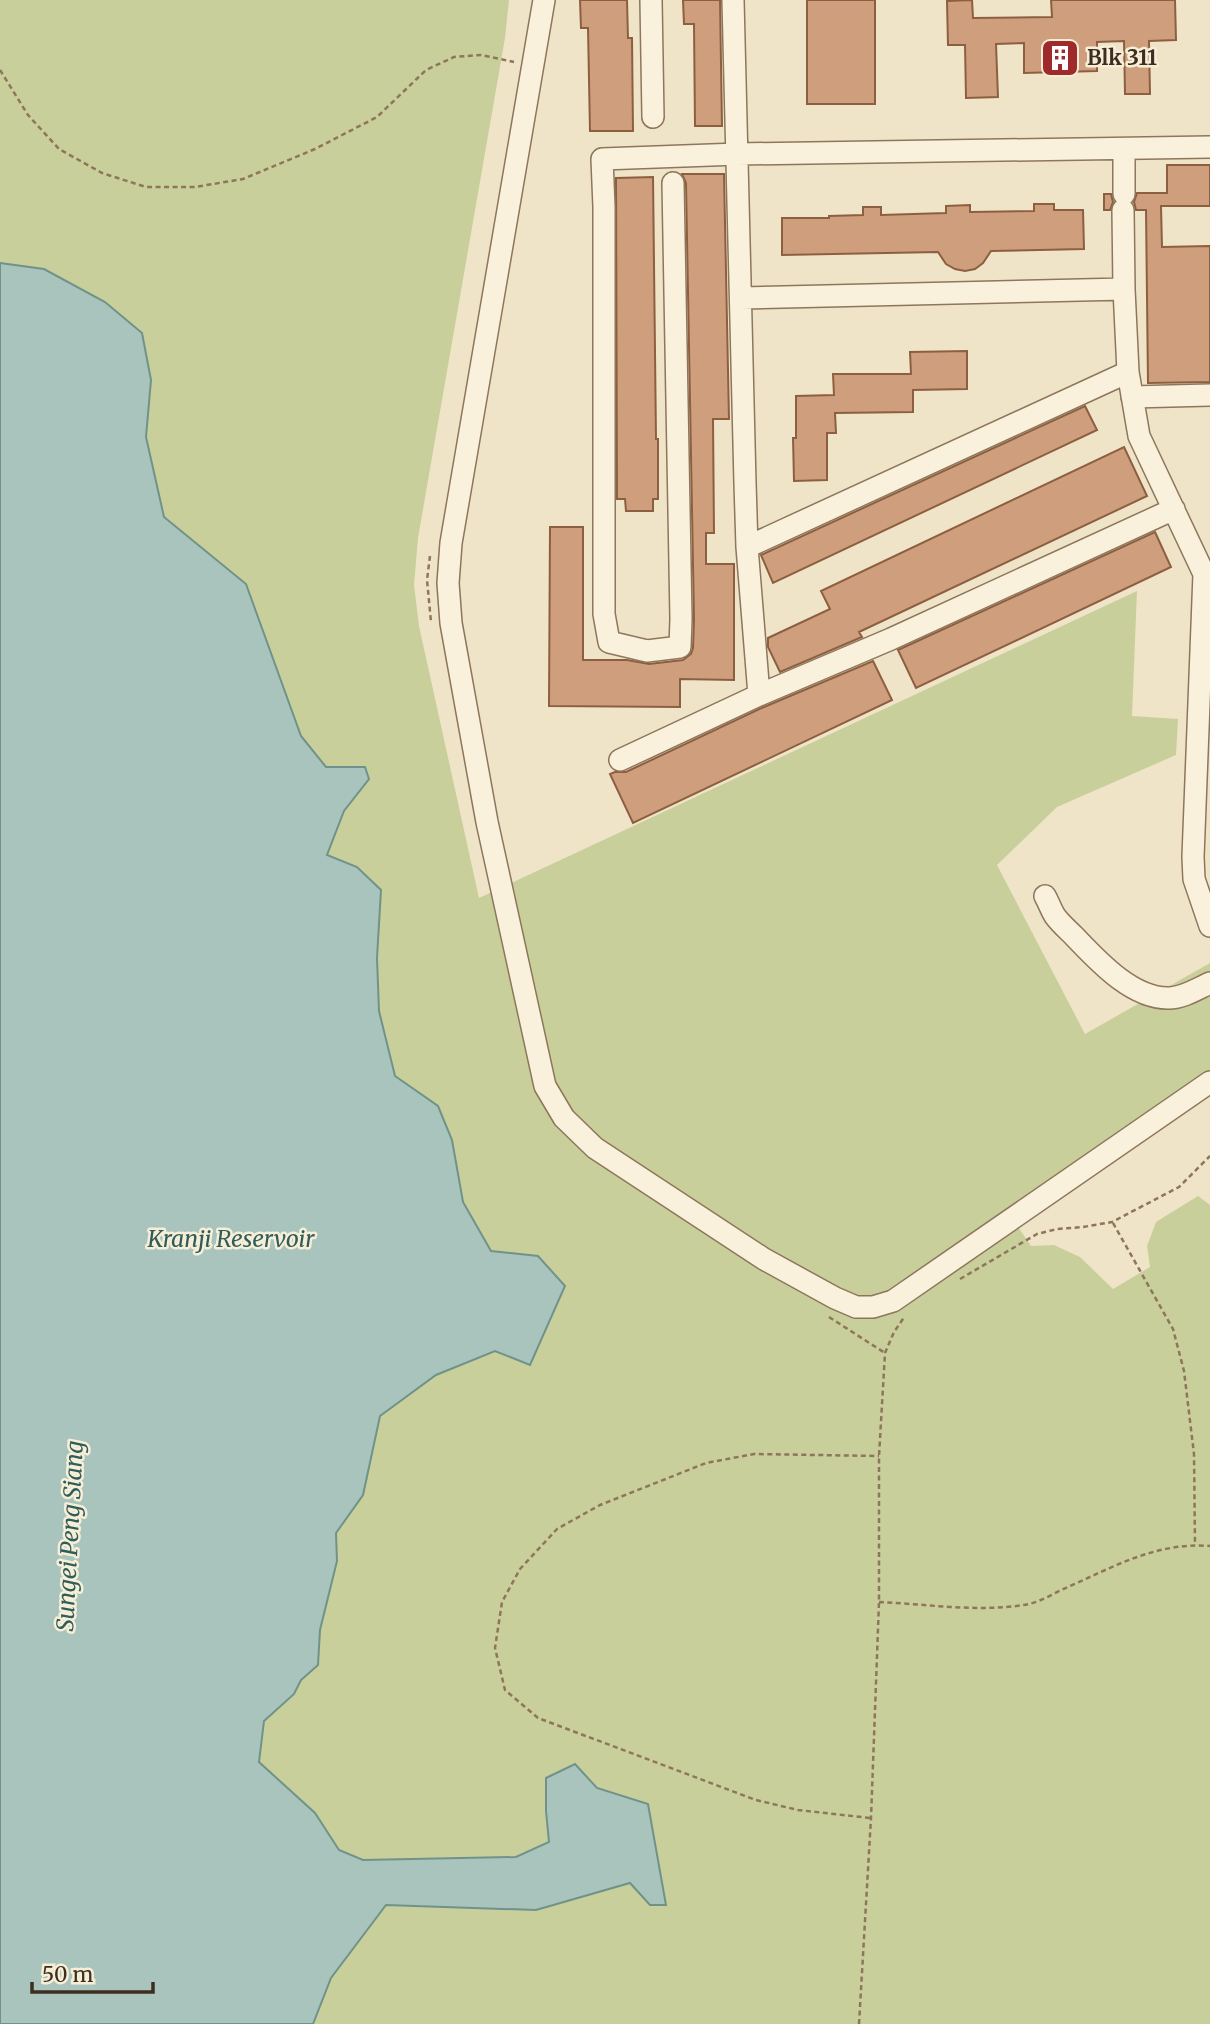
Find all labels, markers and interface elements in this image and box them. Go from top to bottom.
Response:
building icon: Blk 311 [1039,37,1081,79]
place label: Blk 311 [1087,44,1157,71]
water label: Kranji Reservoir [146,1224,315,1253]
water label: Sungei Peng Siang [50,1440,89,1632]
scale bar [32,1951,152,1995]
text: 50 m [42,1961,93,1988]

